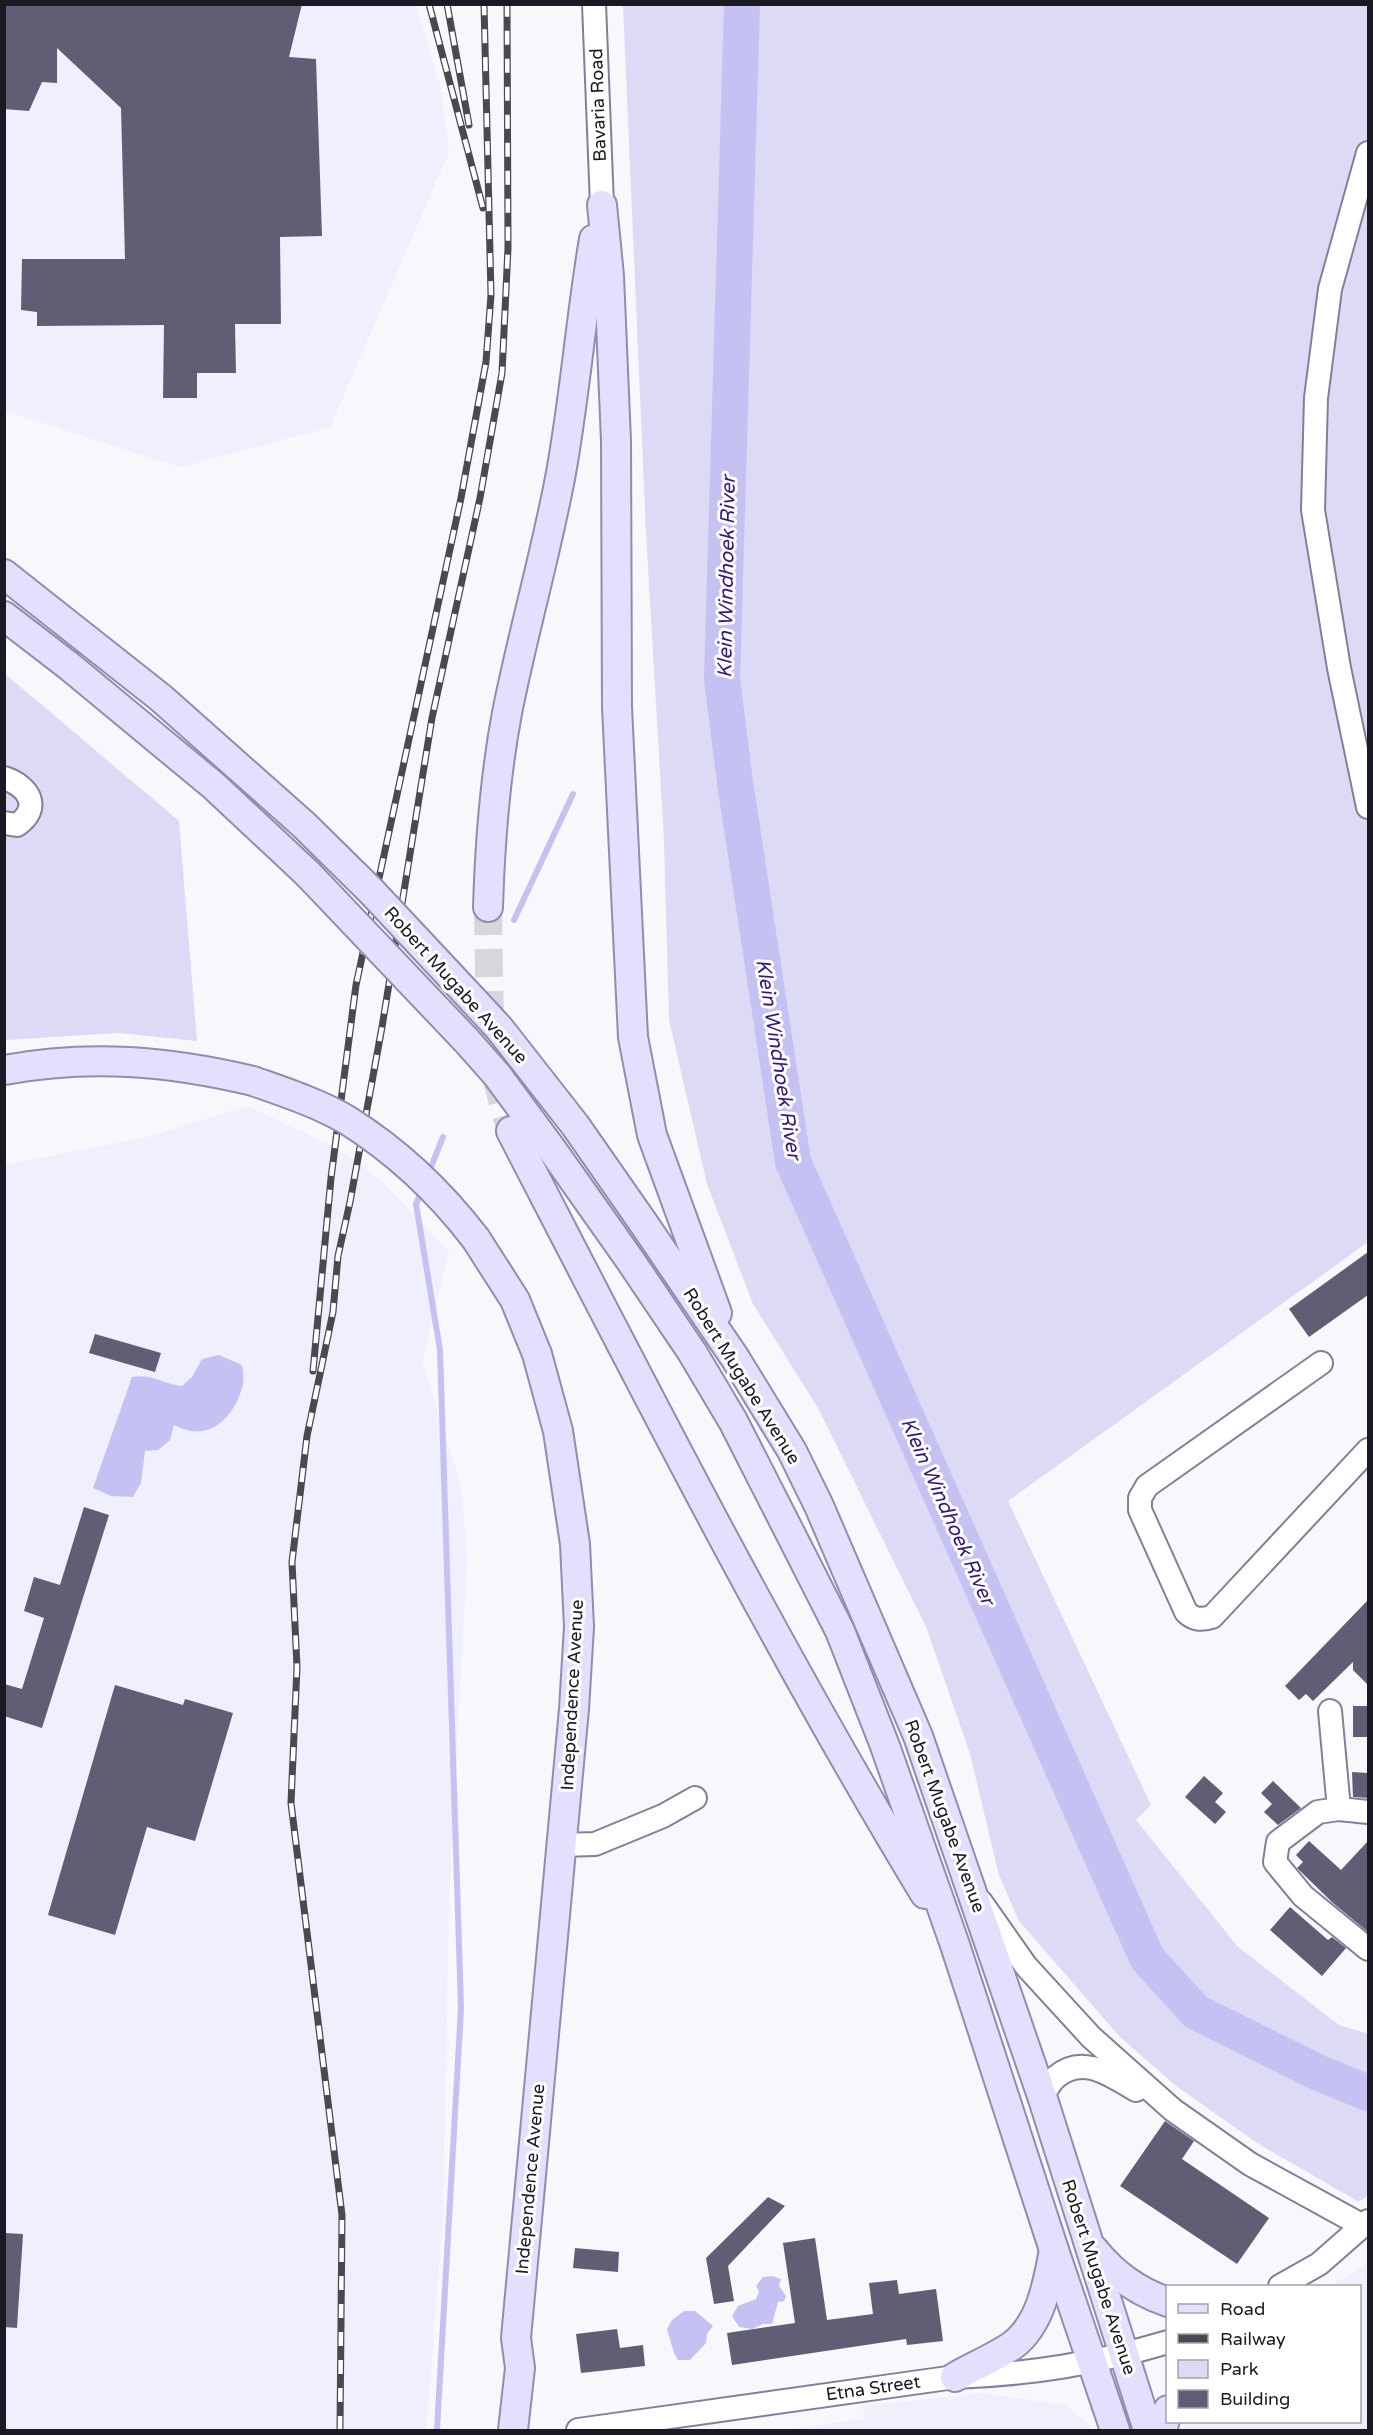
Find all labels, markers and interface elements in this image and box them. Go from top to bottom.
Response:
street label: Bavaria Road [585,48,611,162]
water label: Klein Windhoek River [713,473,741,678]
street label: Robert Mugabe Avenue [380,902,532,1068]
water label: Klein Windhoek River [750,957,806,1163]
street label: Robert Mugabe Avenue [679,1284,805,1468]
water label: Klein Windhoek River [895,1414,1000,1611]
street label: Independence Avenue [556,1599,588,1791]
street label: Robert Mugabe Avenue [900,1716,990,1916]
street label: Independence Avenue [511,2083,549,2275]
street label: Robert Mugabe Avenue [1057,2177,1141,2377]
legend [1166,2285,1361,2423]
text: Road [1220,2298,1265,2320]
text: Railway [1220,2328,1286,2350]
text: Park [1220,2358,1259,2380]
street label: Etna Street [824,2370,922,2406]
text: Building [1220,2388,1290,2410]

